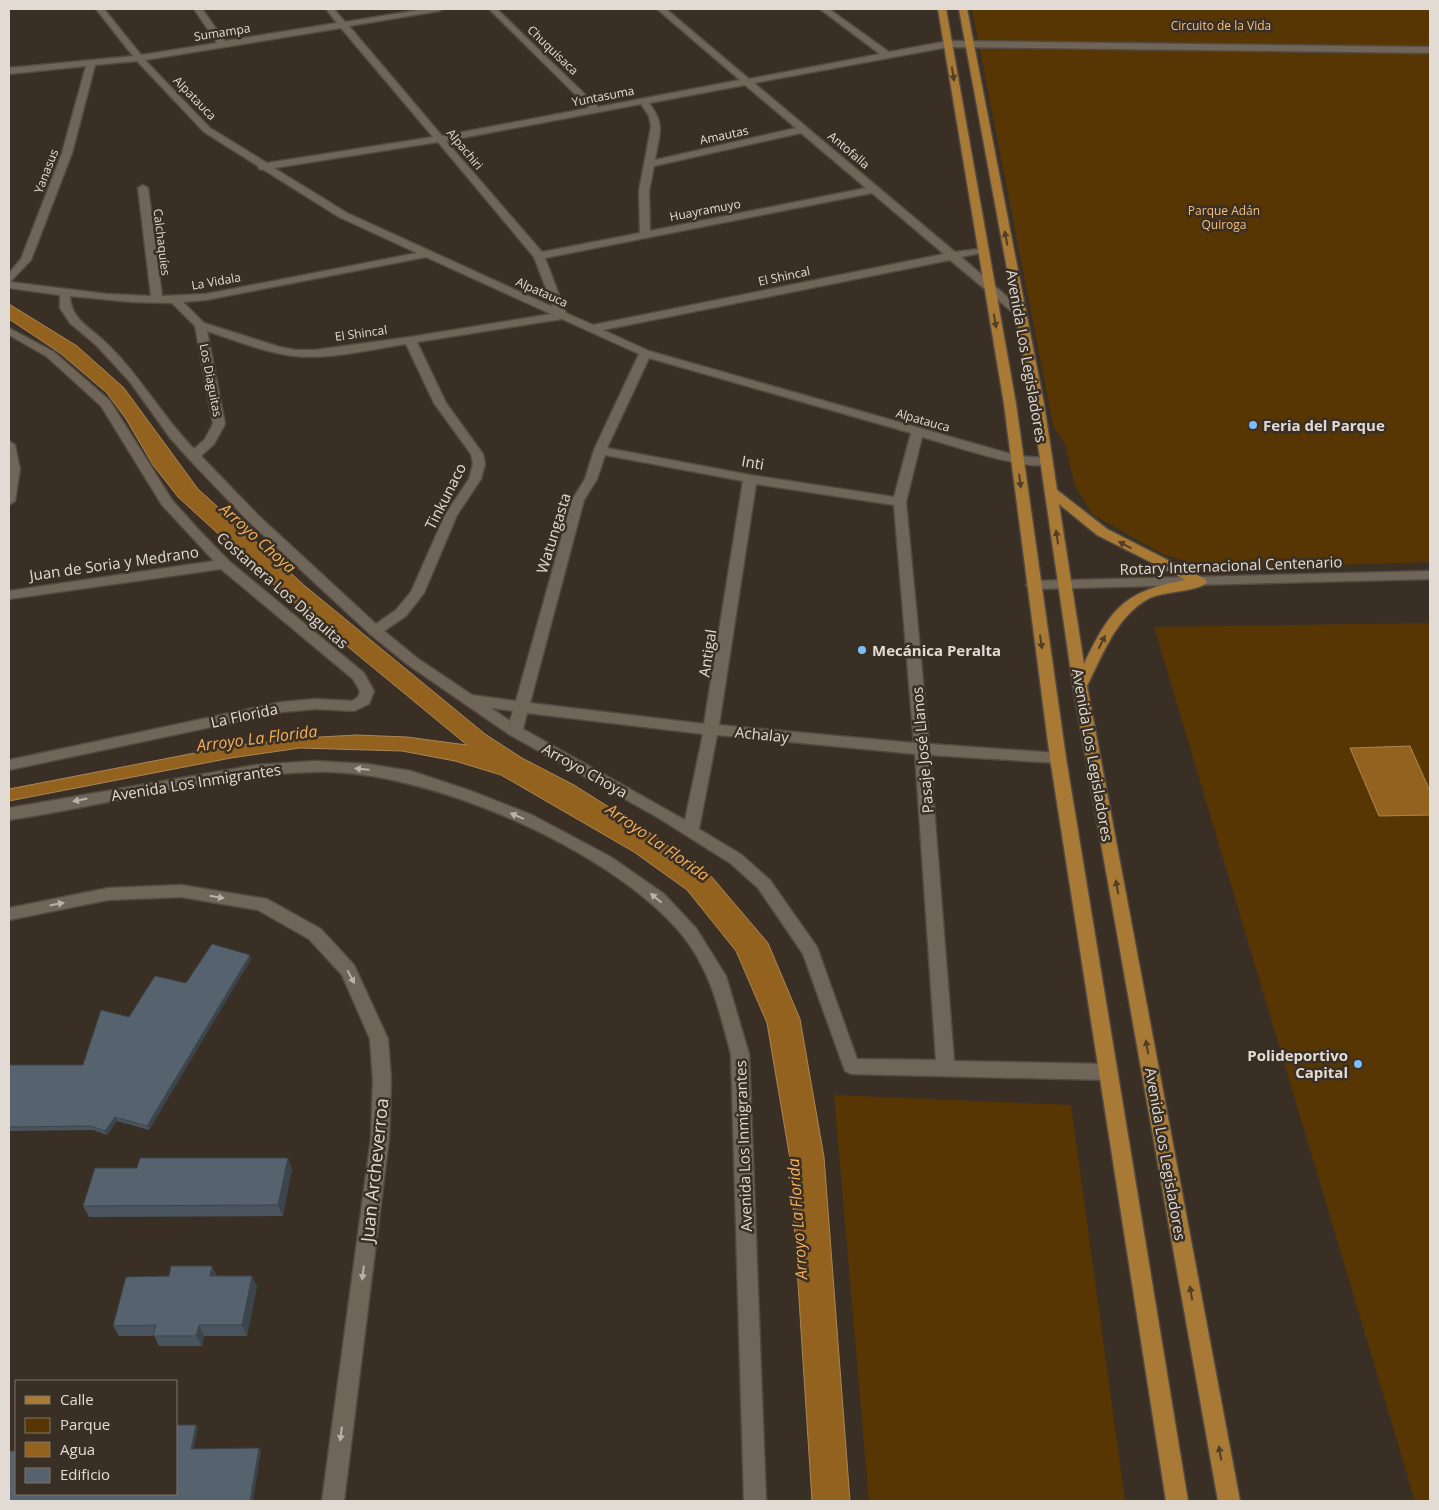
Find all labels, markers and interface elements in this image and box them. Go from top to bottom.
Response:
park label: Circuito de la Vida [1171,17,1271,34]
street label: Sumampa [193,19,251,45]
street label: Chuquisaca [524,21,582,79]
one-way arrow [949,67,957,83]
street label: Alpatauca [170,72,220,124]
street label: Yuntasuma [570,82,636,110]
street label: Amautas [698,121,750,148]
street label: Alpachiri [443,125,487,173]
street label: Antofalla [824,127,874,173]
street label: Yanasus [30,146,62,196]
street label: Huayramuyo [668,195,742,225]
park label: Parque Adán Quiroga [1188,202,1260,233]
street label: Calchaquíes [149,208,175,277]
one-way arrow [1002,230,1010,246]
street label: El Shincal [757,262,811,290]
street label: La Vidala [190,268,242,294]
street label: Avenida Los Legisladores [1002,268,1052,444]
street label: Alpatauca [513,273,571,311]
one-way arrow [991,313,999,329]
street label: El Shincal [334,321,388,345]
street label: Los Diaguitas [196,342,226,418]
street label: Alpatauca [894,404,952,436]
place label: Feria del Parque [1263,415,1385,435]
marker: Feria del Parque [1247,419,1259,431]
street label: Inti [740,450,766,474]
street label: Tinkunaco [420,459,470,533]
one-way arrow [1016,473,1024,489]
street label: Watungasta [531,490,575,576]
water label: Arroyo Choya [215,497,301,578]
street label: Costanera Los Diaguitas [213,527,353,653]
one-way arrow [1053,528,1061,544]
street label: Juan de Soria y Medrano [26,541,200,585]
one-way arrow [1118,541,1133,549]
street label: Rotary Internacional Centenario [1119,551,1343,579]
street label: Antigal [693,628,721,678]
one-way arrow [1037,635,1045,651]
one-way arrow [1098,635,1106,649]
place label: Mecánica Peralta [872,640,1001,660]
marker: Mecánica Peralta [856,644,868,656]
street label: Avenida Los Legisladores [1068,667,1118,843]
street label: Pasaje José Llanos [907,686,937,814]
street label: La Florida [209,698,279,732]
water label: Arroyo La Florida [194,720,319,756]
street label: Achalay [734,721,790,747]
street label: Arroyo Choya [539,738,631,802]
street label: Avenida Los Inmigrantes [110,759,282,805]
one-way arrow [354,765,370,773]
one-way arrow [72,797,88,805]
water label: Arroyo La Florida [601,798,714,886]
one-way arrow [510,811,524,819]
one-way arrow [1113,879,1121,895]
one-way arrow [651,892,663,904]
one-way arrow [210,893,226,901]
one-way arrow [49,900,64,908]
one-way arrow [347,970,356,984]
one-way arrow [1142,1039,1150,1055]
place label: Polideportivo Capital [1247,1045,1348,1082]
marker: Polideportivo Capital [1352,1058,1364,1070]
street label: Avenida Los Inmigrantes [730,1060,756,1232]
street label: Avenida Los Legisladores [1141,1066,1191,1242]
street label: Juan Archeverroa [354,1097,393,1245]
water label: Arroyo La Florida [782,1158,812,1281]
one-way arrow [358,1265,366,1281]
one-way arrow [1187,1285,1195,1301]
legend [15,1380,178,1495]
text: Calle [60,1389,94,1409]
text: Parque [60,1414,110,1434]
one-way arrow [337,1426,345,1442]
text: Agua [60,1439,95,1459]
one-way arrow [1216,1446,1224,1461]
text: Edificio [60,1464,110,1484]

